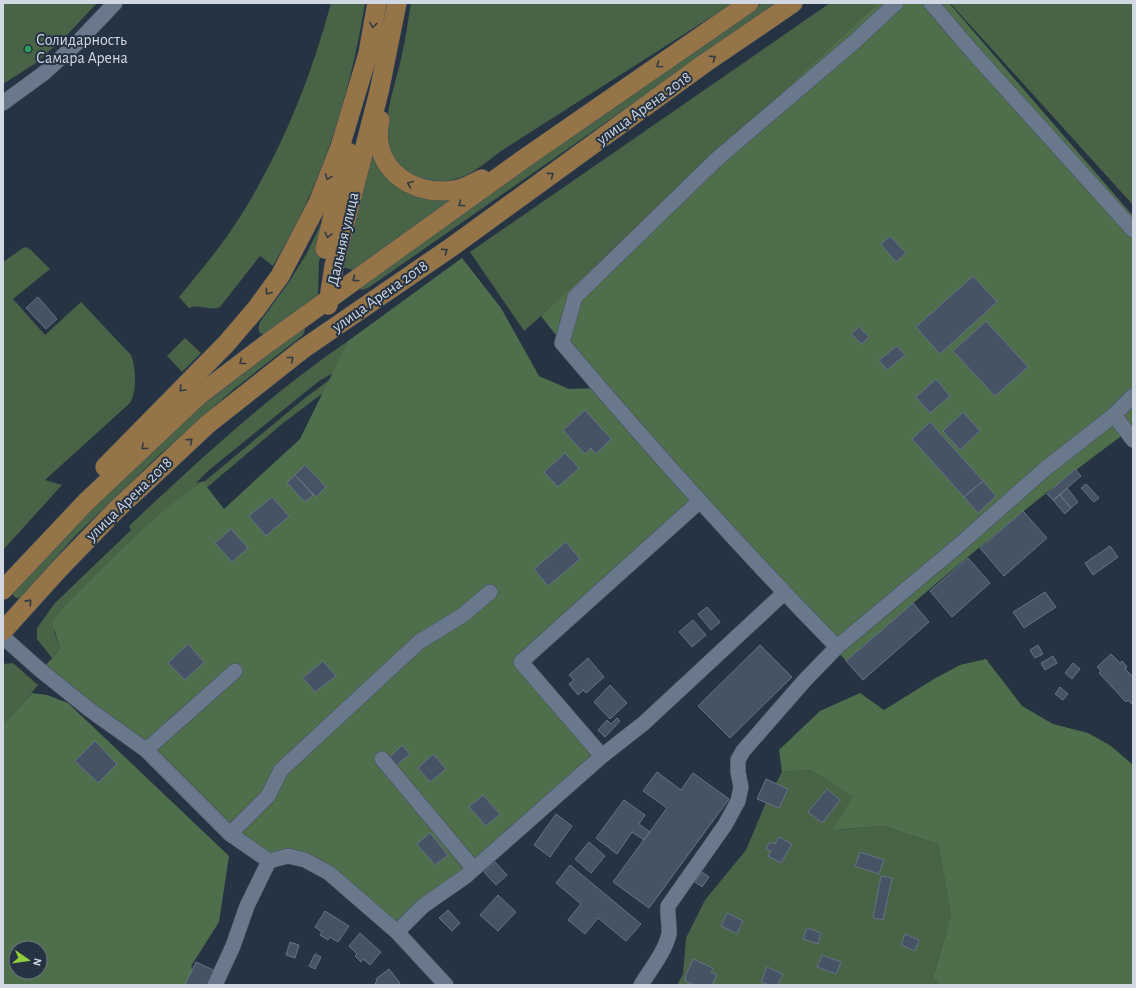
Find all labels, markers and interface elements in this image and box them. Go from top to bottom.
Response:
one-way arrow [370,22,378,28]
place label: Солидарность Самара Арена [36,32,128,66]
marker: Солидарность Самара Арена [23,44,33,54]
one-way arrow [709,55,716,63]
one-way arrow [656,60,663,68]
street label: улица Арена 2018 [593,68,695,149]
one-way arrow [325,173,333,180]
one-way arrow [546,173,553,180]
one-way arrow [407,180,414,188]
street label: Дальняя улица [324,191,363,288]
one-way arrow [458,199,465,207]
one-way arrow [325,232,333,238]
one-way arrow [441,249,448,256]
street label: улица Арена 2018 [328,257,431,336]
one-way arrow [353,275,360,282]
one-way arrow [265,288,273,295]
one-way arrow [286,357,293,364]
one-way arrow [240,358,247,365]
one-way arrow [179,384,187,392]
one-way arrow [185,438,193,446]
one-way arrow [141,443,149,450]
street label: улица Арена 2018 [82,454,176,545]
one-way arrow [24,599,32,607]
north arrow [8,940,48,980]
text: N [31,957,43,967]

